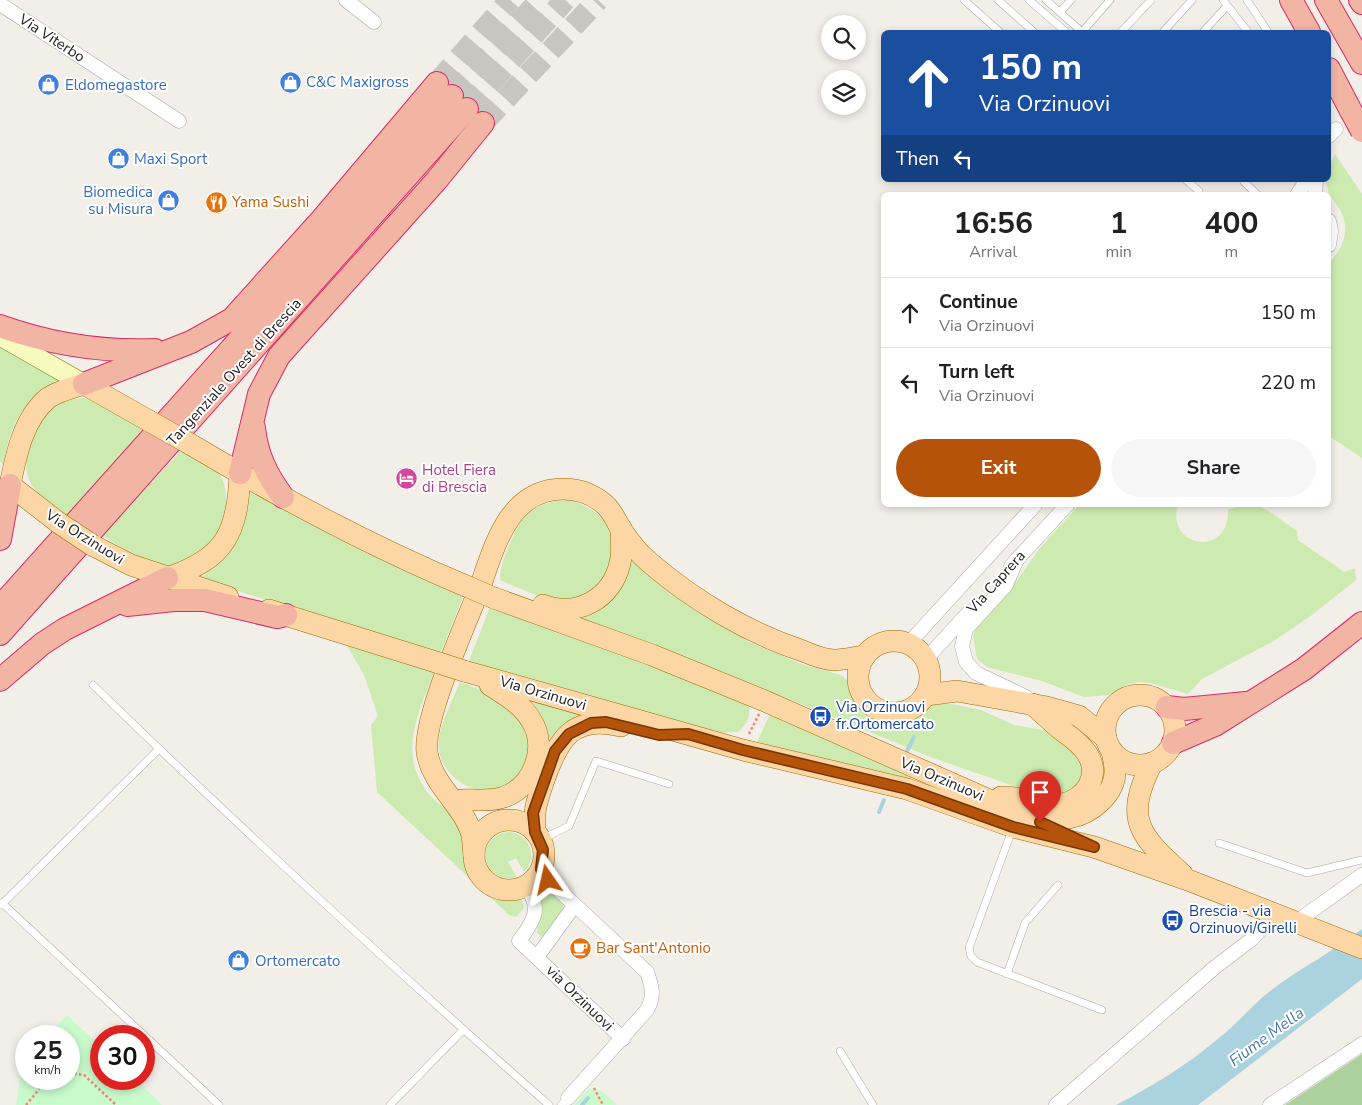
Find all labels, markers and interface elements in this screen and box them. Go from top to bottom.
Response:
street label: Via Viterbo [14,9,89,67]
map controls [821,15,866,115]
button: search [821,15,866,60]
text: 150 m [979,44,1082,91]
icon: ahead [896,50,961,115]
shop icon: C&C Maxigross [278,70,302,94]
button: layers [821,70,866,115]
place label: C&C Maxigross [306,72,409,92]
shop icon: Eldomegastore [37,73,61,97]
place label: Eldomegastore [65,75,167,95]
text: Via Orzinuovi [979,89,1110,119]
icon: left [949,145,977,173]
text: Then [896,146,939,172]
shop icon: Maxi Sport [106,147,130,171]
place label: Maxi Sport [134,149,208,169]
place label: Biomedica su Misura [83,182,153,219]
shop icon: Biomedica su Misura [157,189,181,213]
restaurant icon: Yama Sushi [204,190,228,214]
place label: Yama Sushi [231,192,309,212]
text: 16:56 [954,203,1033,244]
text: 1 [1110,203,1128,244]
text: 400 [1204,203,1258,244]
text: Arrival [969,241,1017,263]
text: min [1105,241,1132,263]
text: m [1225,241,1238,263]
text: Continue [939,289,1018,315]
street label: Tangenziale Ovest di Brescia [162,294,306,450]
icon: ahead [896,299,924,327]
text: 150 m [1261,300,1316,326]
text: Via Orzinuovi [939,315,1034,337]
text: Turn left [939,359,1014,385]
icon: left [896,369,924,397]
text: 220 m [1261,370,1316,396]
text: Via Orzinuovi [939,385,1034,407]
button: Exit [896,439,1101,497]
button: Share [1111,439,1316,497]
place label: Hotel Fiera di Brescia [422,460,496,497]
hotel icon: Hotel Fiera di Brescia [394,467,418,491]
street label: Via Orzinuovi [41,504,128,569]
street label: Via Caprera [962,546,1030,619]
street label: Via Orzinuovi [496,671,589,715]
place label: Via Orzinuovi fr.Ortomercato [835,697,934,734]
bus stop icon: Via Orzinuovi fr.Ortomercato [808,704,832,728]
street label: Via Orzinuovi [896,752,987,806]
pin [1019,771,1061,822]
icon: arrive [1026,778,1054,806]
position arrow [521,853,573,905]
place label: Brescia - via Orzinuovi/Girelli [1189,901,1297,938]
bus stop icon: Brescia - via Orzinuovi/Girelli [1161,908,1185,932]
cafe icon: Bar Sant'Antonio [568,936,592,960]
place label: Bar Sant'Antonio [596,938,711,958]
shop icon: Ortomercato [227,949,251,973]
place label: Ortomercato [255,951,340,971]
street label: via Orzinuovi [542,961,618,1035]
water label: Fiume Mella [1225,1002,1309,1072]
speed limit sign: 30 [90,1025,155,1090]
text: 25 [32,1034,63,1068]
text: km/h [34,1062,61,1078]

